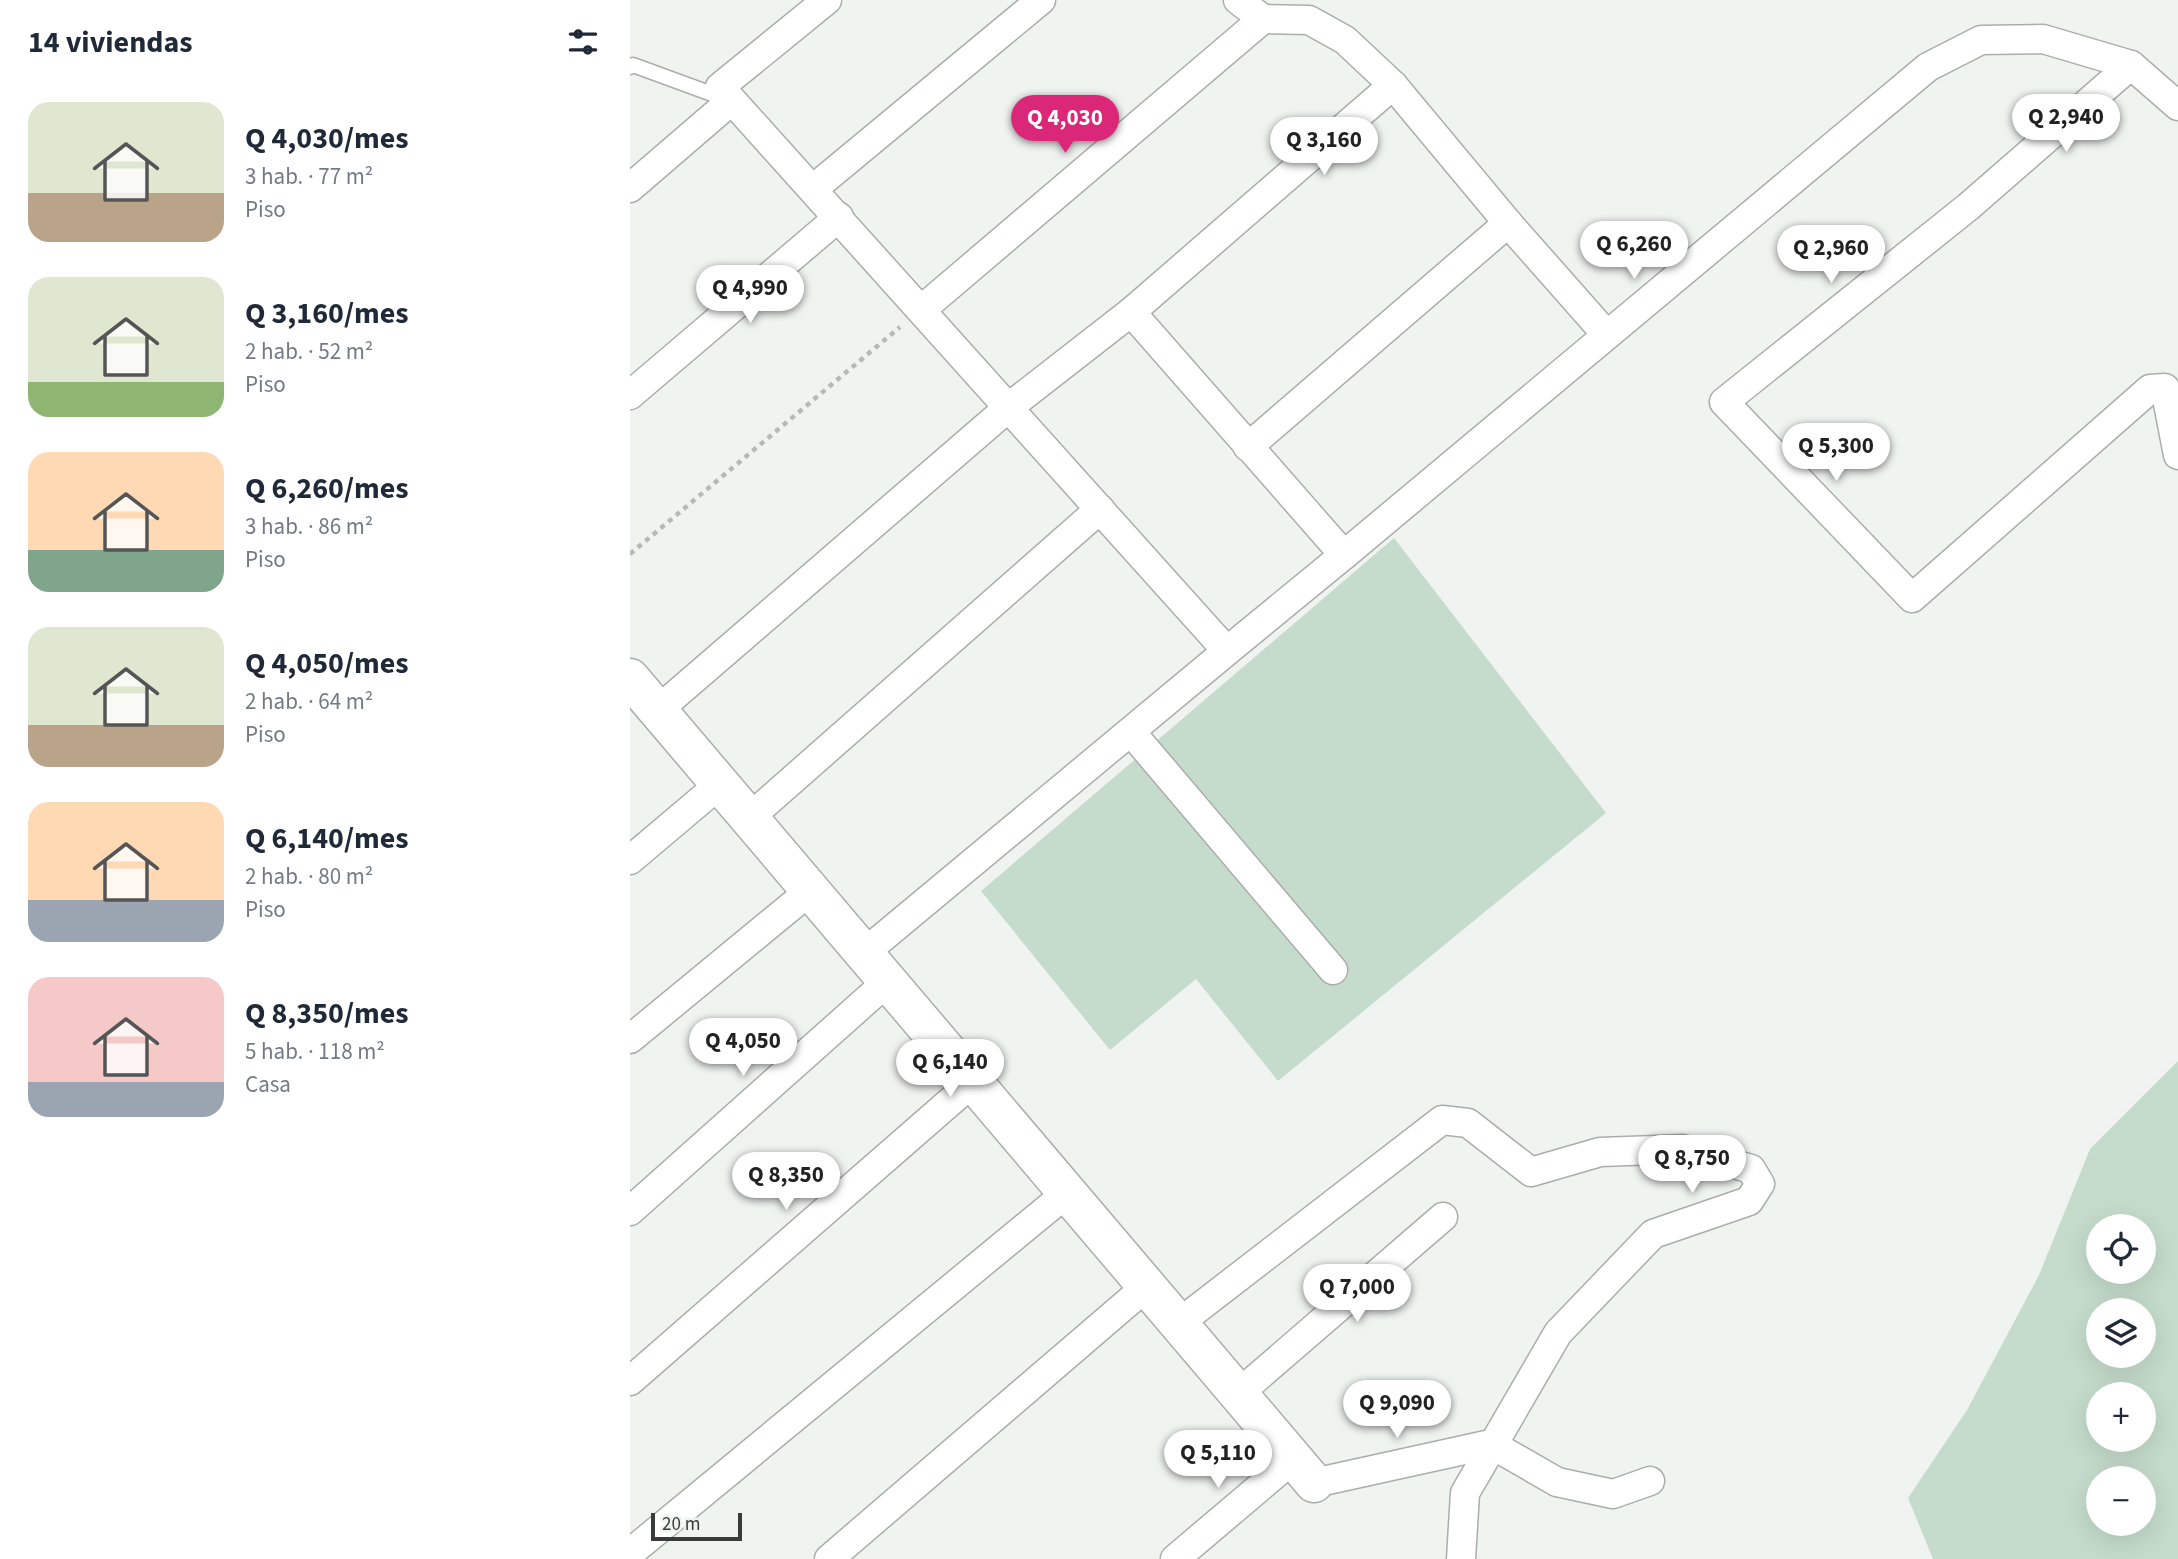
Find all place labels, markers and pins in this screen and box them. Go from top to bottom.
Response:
pin: Q 2,940 [2001,94,2131,154]
pin: Q 4,030 [1000,96,1130,155]
pin: Q 3,160 [1259,118,1389,177]
pin: Q 6,260 [1569,222,1699,281]
pin: Q 2,960 [1766,226,1896,285]
pin: Q 4,990 [685,266,815,325]
pin: Q 5,300 [1771,424,1901,483]
pin: Q 4,050 [678,1018,808,1078]
pin: Q 6,140 [885,1040,1015,1099]
pin: Q 8,750 [1627,1136,1757,1195]
pin: Q 8,350 [721,1152,851,1212]
pin: Q 7,000 [1292,1264,1422,1324]
pin: Q 9,090 [1332,1380,1462,1440]
pin: Q 5,110 [1153,1430,1283,1490]

